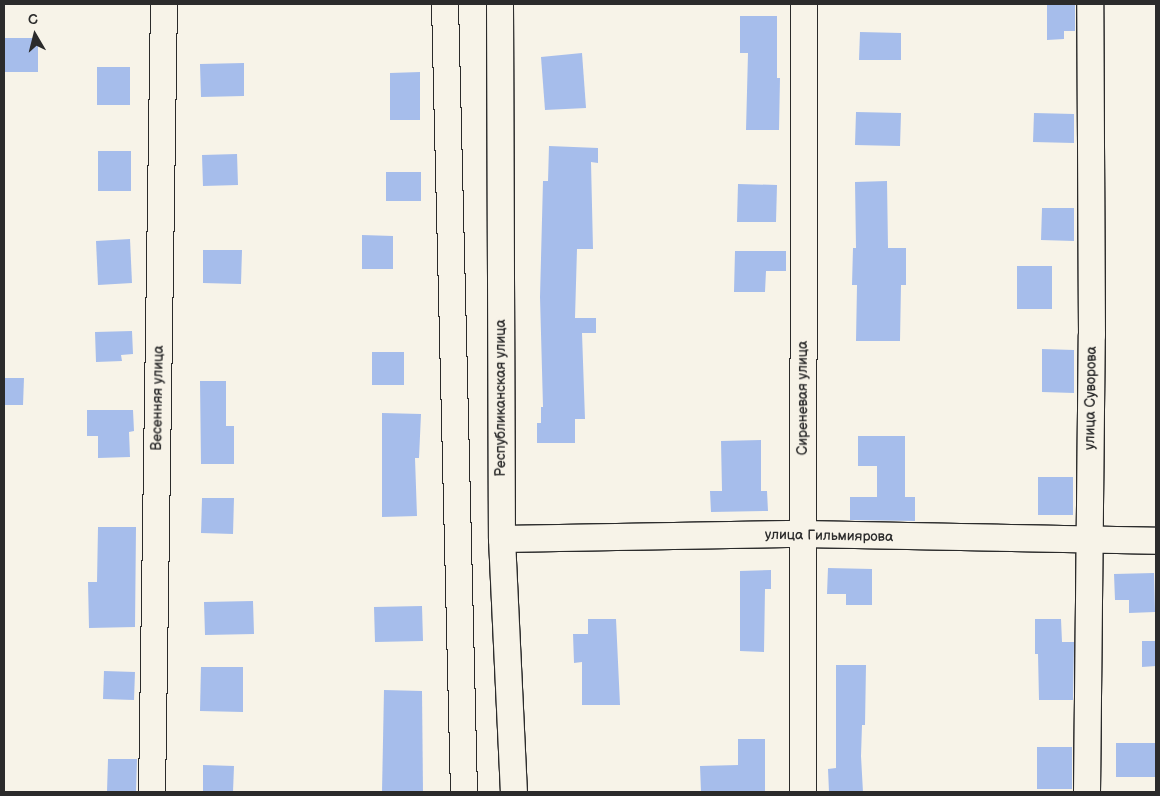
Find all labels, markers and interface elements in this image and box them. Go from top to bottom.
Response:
north arrow [10,10,60,60]
text: С [27,11,39,29]
street label: Республиканская улица [493,319,509,477]
street label: Сиреневая улица [795,341,811,455]
street label: Весенняя улица [149,345,167,451]
street label: улица Суворова [1082,346,1100,450]
street label: улица Гильмиярова [765,526,893,546]

